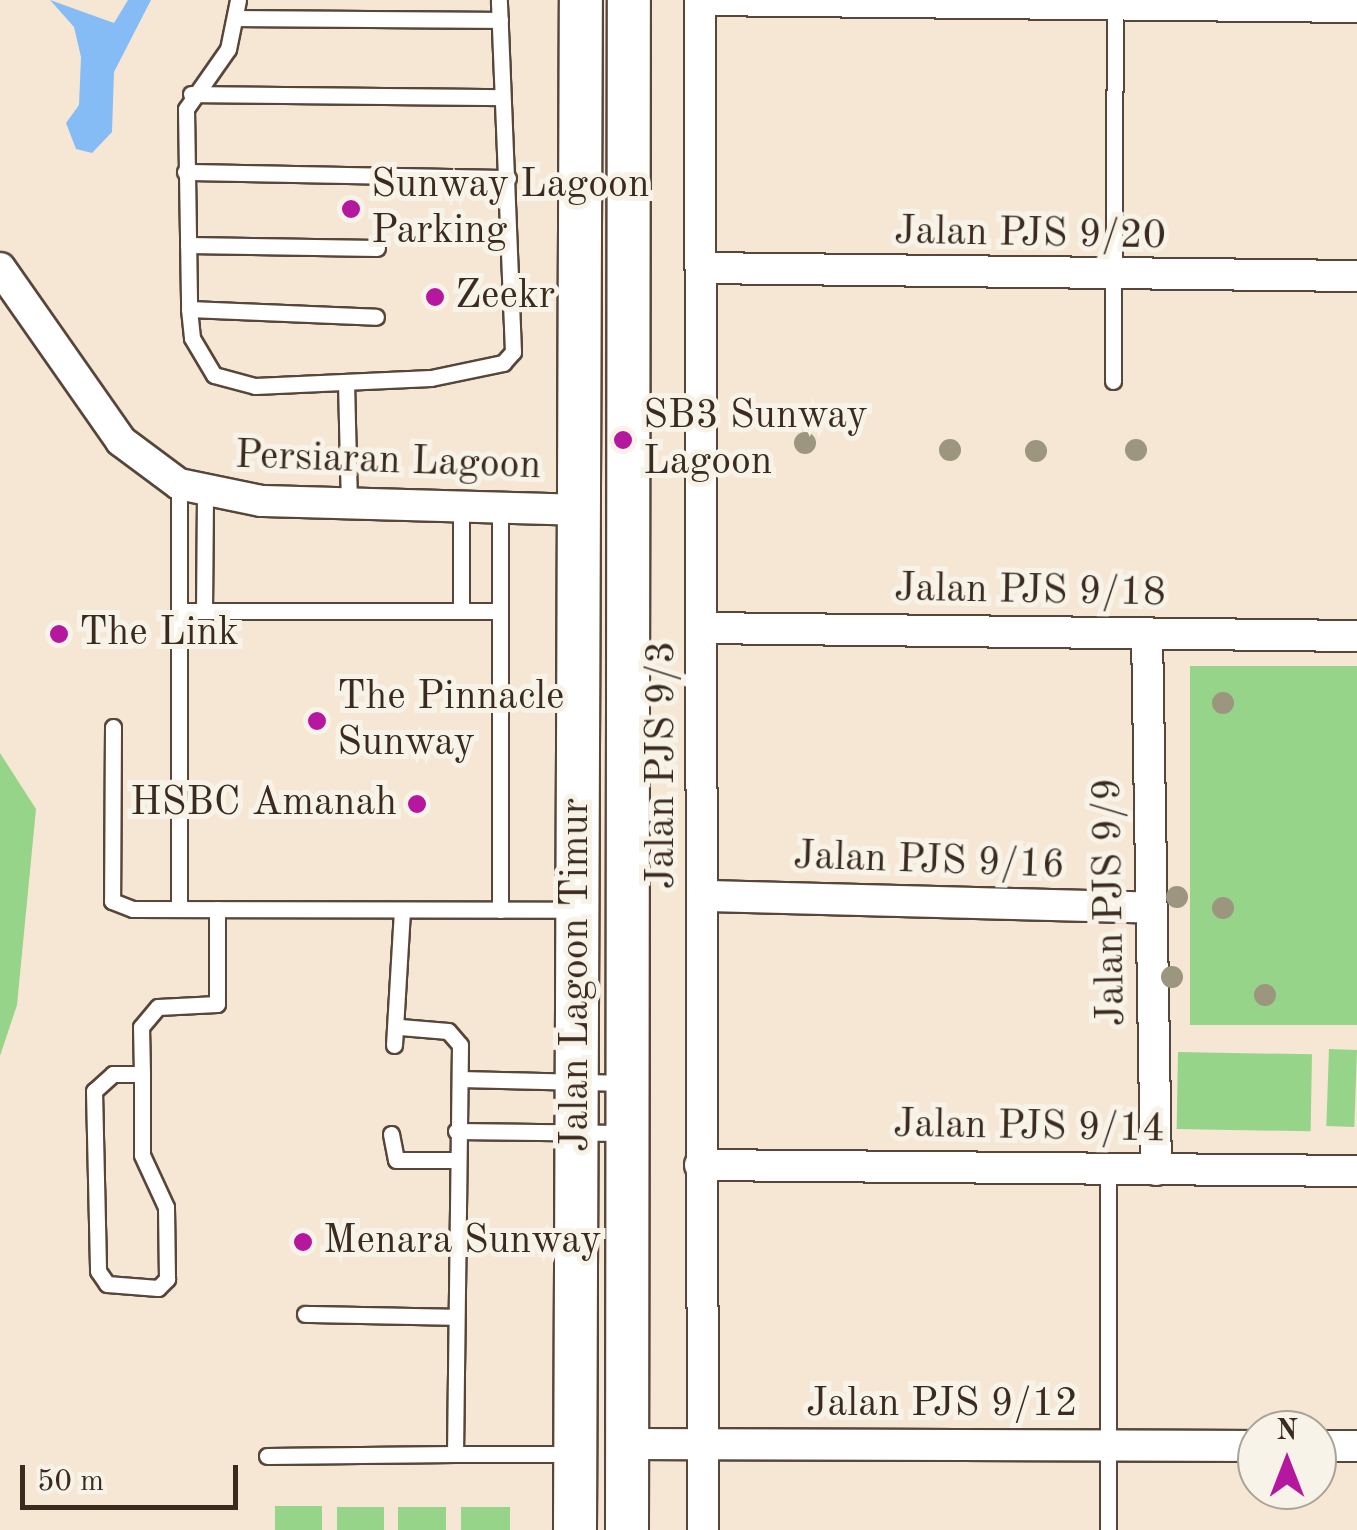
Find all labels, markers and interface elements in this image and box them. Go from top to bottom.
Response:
place label: Sunway Lagoon Parking [371,162,649,256]
marker: Sunway Lagoon Parking [340,198,362,220]
street label: Jalan PJS 9/20 [894,209,1166,261]
place label: Zeekr [455,273,555,321]
marker: Zeekr [424,286,446,308]
place label: SB3 Sunway Lagoon [643,393,868,487]
marker: SB3 Sunway Lagoon [612,429,634,451]
street label: Persiaran Lagoon [234,433,542,491]
street label: Jalan PJS 9/18 [894,566,1166,618]
place label: The Link [79,610,239,658]
marker: The Link [48,623,70,645]
street label: Jalan PJS 9/3 [639,641,687,889]
place label: The Pinnacle Sunway [337,674,565,768]
marker: The Pinnacle Sunway [306,710,328,732]
street label: Jalan PJS 9/9 [1085,777,1137,1027]
place label: HSBC Amanah [130,780,397,828]
marker: HSBC Amanah [406,793,428,815]
street label: Jalan Lagoon Timur [553,798,601,1152]
street label: Jalan PJS 9/16 [792,833,1066,891]
street label: Jalan PJS 9/14 [893,1102,1165,1154]
place label: Menara Sunway [323,1218,601,1266]
marker: Menara Sunway [292,1231,314,1253]
street label: Jalan PJS 9/12 [806,1381,1078,1429]
north arrow [1237,1410,1337,1510]
text: N [1276,1418,1298,1446]
scale bar [25,1445,242,1507]
text: 50 m [37,1467,104,1497]

